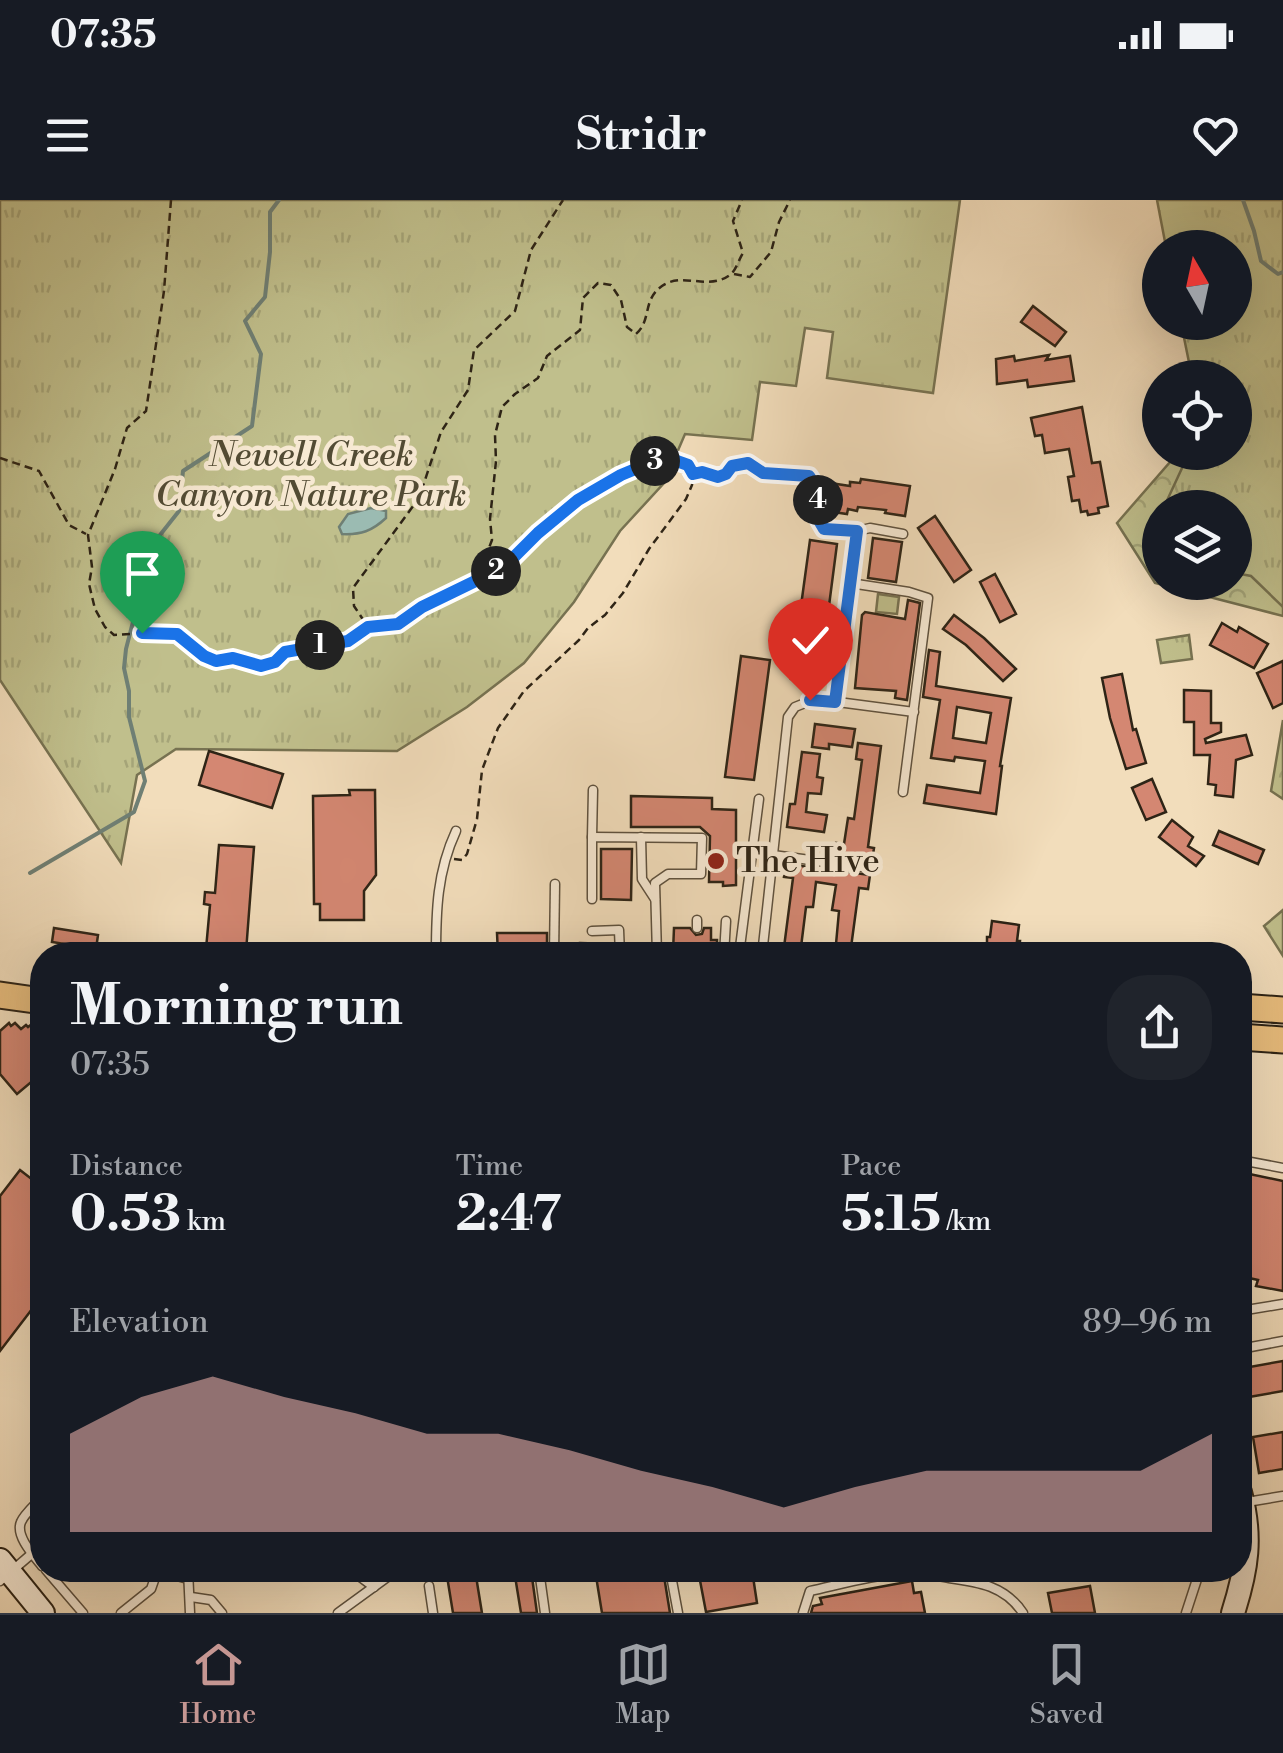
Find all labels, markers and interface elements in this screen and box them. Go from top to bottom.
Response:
text: 07:35 [50,12,156,59]
text: Stridr [576,107,707,164]
icon: menu [40,108,95,163]
icon: heart [1188,108,1243,163]
north arrow [1142,230,1252,340]
map controls [1142,230,1252,600]
button: locate [1142,360,1252,470]
park label: Newell Creek Canyon Nature Park [155,434,467,517]
pin: 3 [630,436,680,486]
text: 3 [647,443,663,478]
pin: 4 [793,475,843,525]
text: 4 [809,482,827,517]
button: layers [1142,490,1252,600]
pin [100,531,185,634]
icon: arrive [115,546,170,601]
pin: 2 [471,546,521,596]
text: 2 [487,553,505,588]
pin [768,598,853,701]
icon: check [783,613,838,668]
pin: 1 [295,620,345,670]
text: 1 [313,627,327,662]
place label: The Hive [736,840,880,883]
marker: The Hive [705,850,727,872]
text: Morning run [70,973,403,1042]
button: share [1107,975,1212,1080]
text: 07:35 [70,1045,150,1085]
text: Distance [70,1149,183,1184]
text: Time [456,1149,523,1184]
text: Pace [841,1149,901,1184]
text: 0.53 [70,1184,181,1246]
text: 2:47 [456,1184,561,1246]
text: 5:15 [841,1184,941,1246]
text: km [181,1204,226,1239]
text: /km [941,1204,991,1239]
text: Elevation [70,1302,209,1342]
text: 89–96 m [1082,1302,1212,1342]
tab: Home [180,1637,256,1732]
tab: Map [616,1637,671,1732]
tab: Saved [1030,1637,1103,1732]

